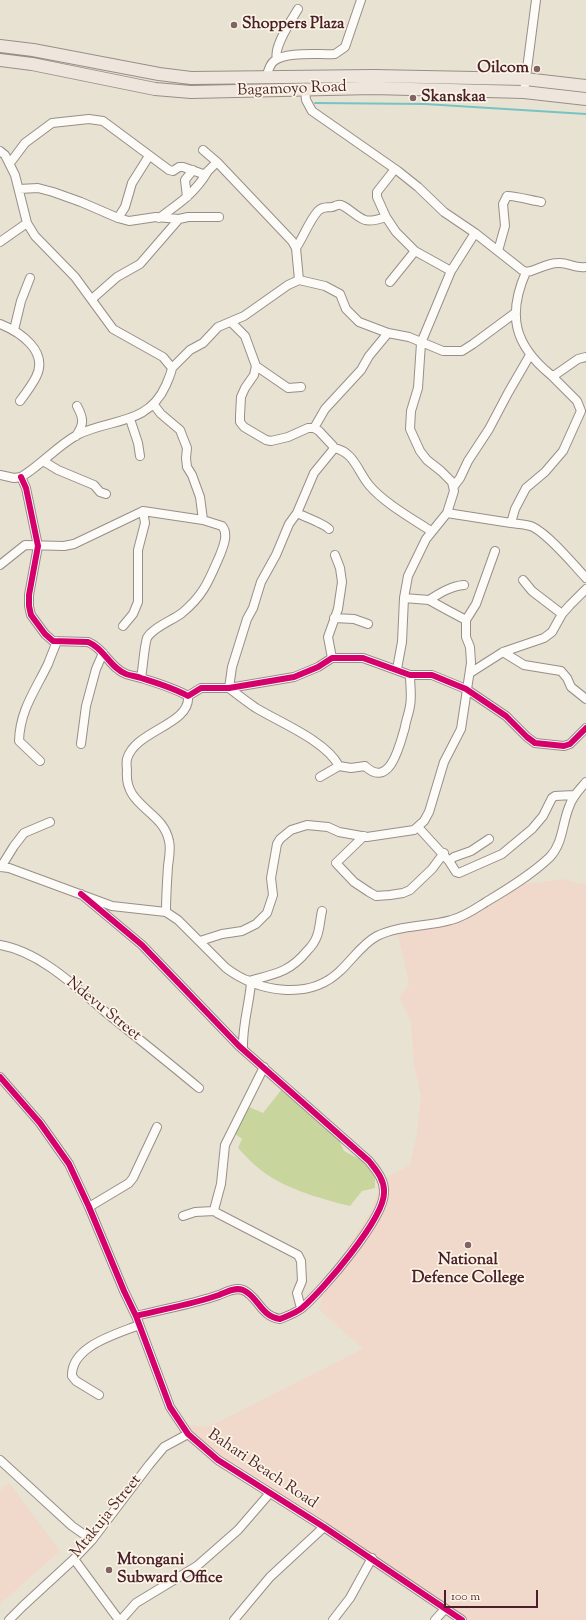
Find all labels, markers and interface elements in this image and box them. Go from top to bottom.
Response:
place label: Shoppers Plaza [242,15,344,35]
marker: Shoppers Plaza [229,20,239,30]
place label: Oilcom [477,59,529,79]
marker: Oilcom [532,64,542,74]
street label: Bagamoyo Road [237,78,347,102]
place label: Skanskaa [421,88,486,108]
marker: Skanskaa [408,93,418,103]
street label: Ndevu Street [62,974,144,1046]
marker: National Defence College [463,1240,473,1250]
place label: National Defence College [412,1251,524,1289]
street label: Bahari Beach Road [203,1426,321,1514]
street label: Mtakuja Street [68,1471,146,1563]
place label: Mtongani Subward Office [117,1551,223,1589]
marker: Mtongani Subward Office [104,1565,114,1575]
scale bar [446,1582,540,1608]
text: 100 m [451,1588,480,1606]

